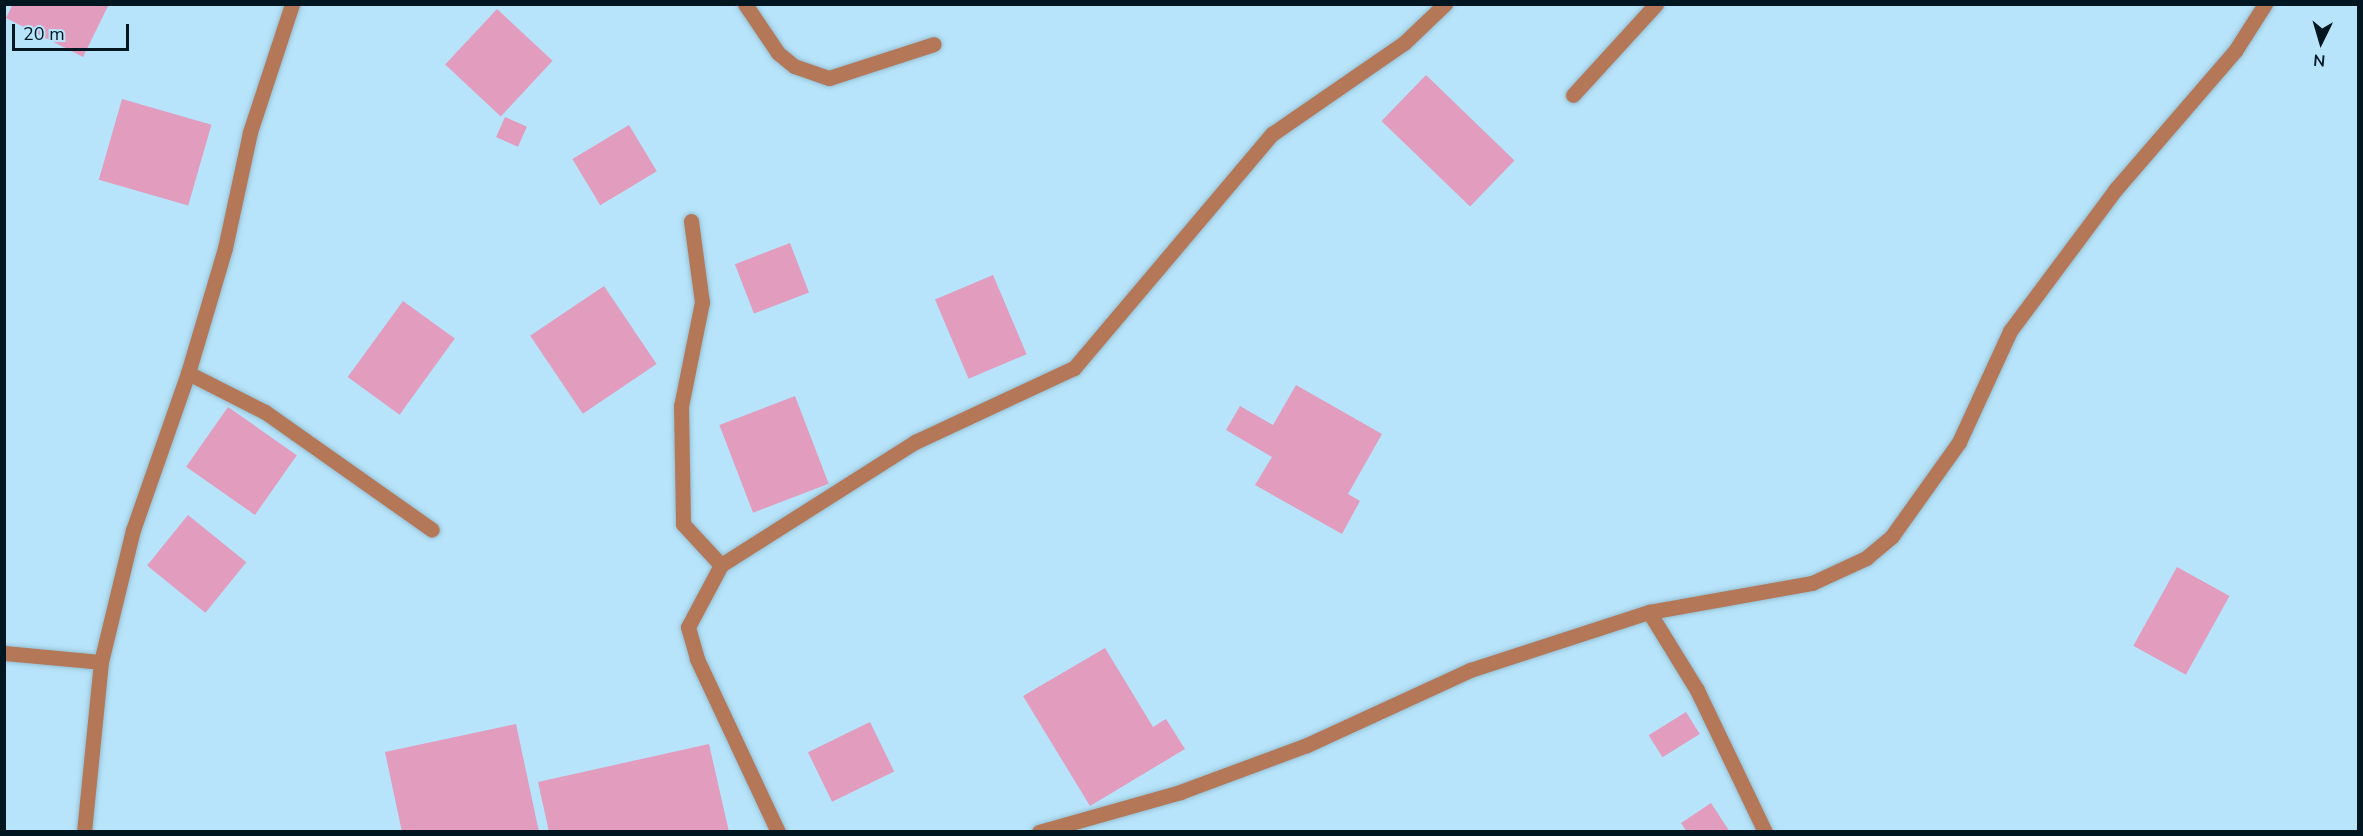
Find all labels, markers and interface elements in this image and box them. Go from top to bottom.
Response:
scale bar [15,12,132,50]
north arrow [2291,12,2351,72]
text: 20 m [23,22,65,46]
text: N [2313,48,2326,71]

